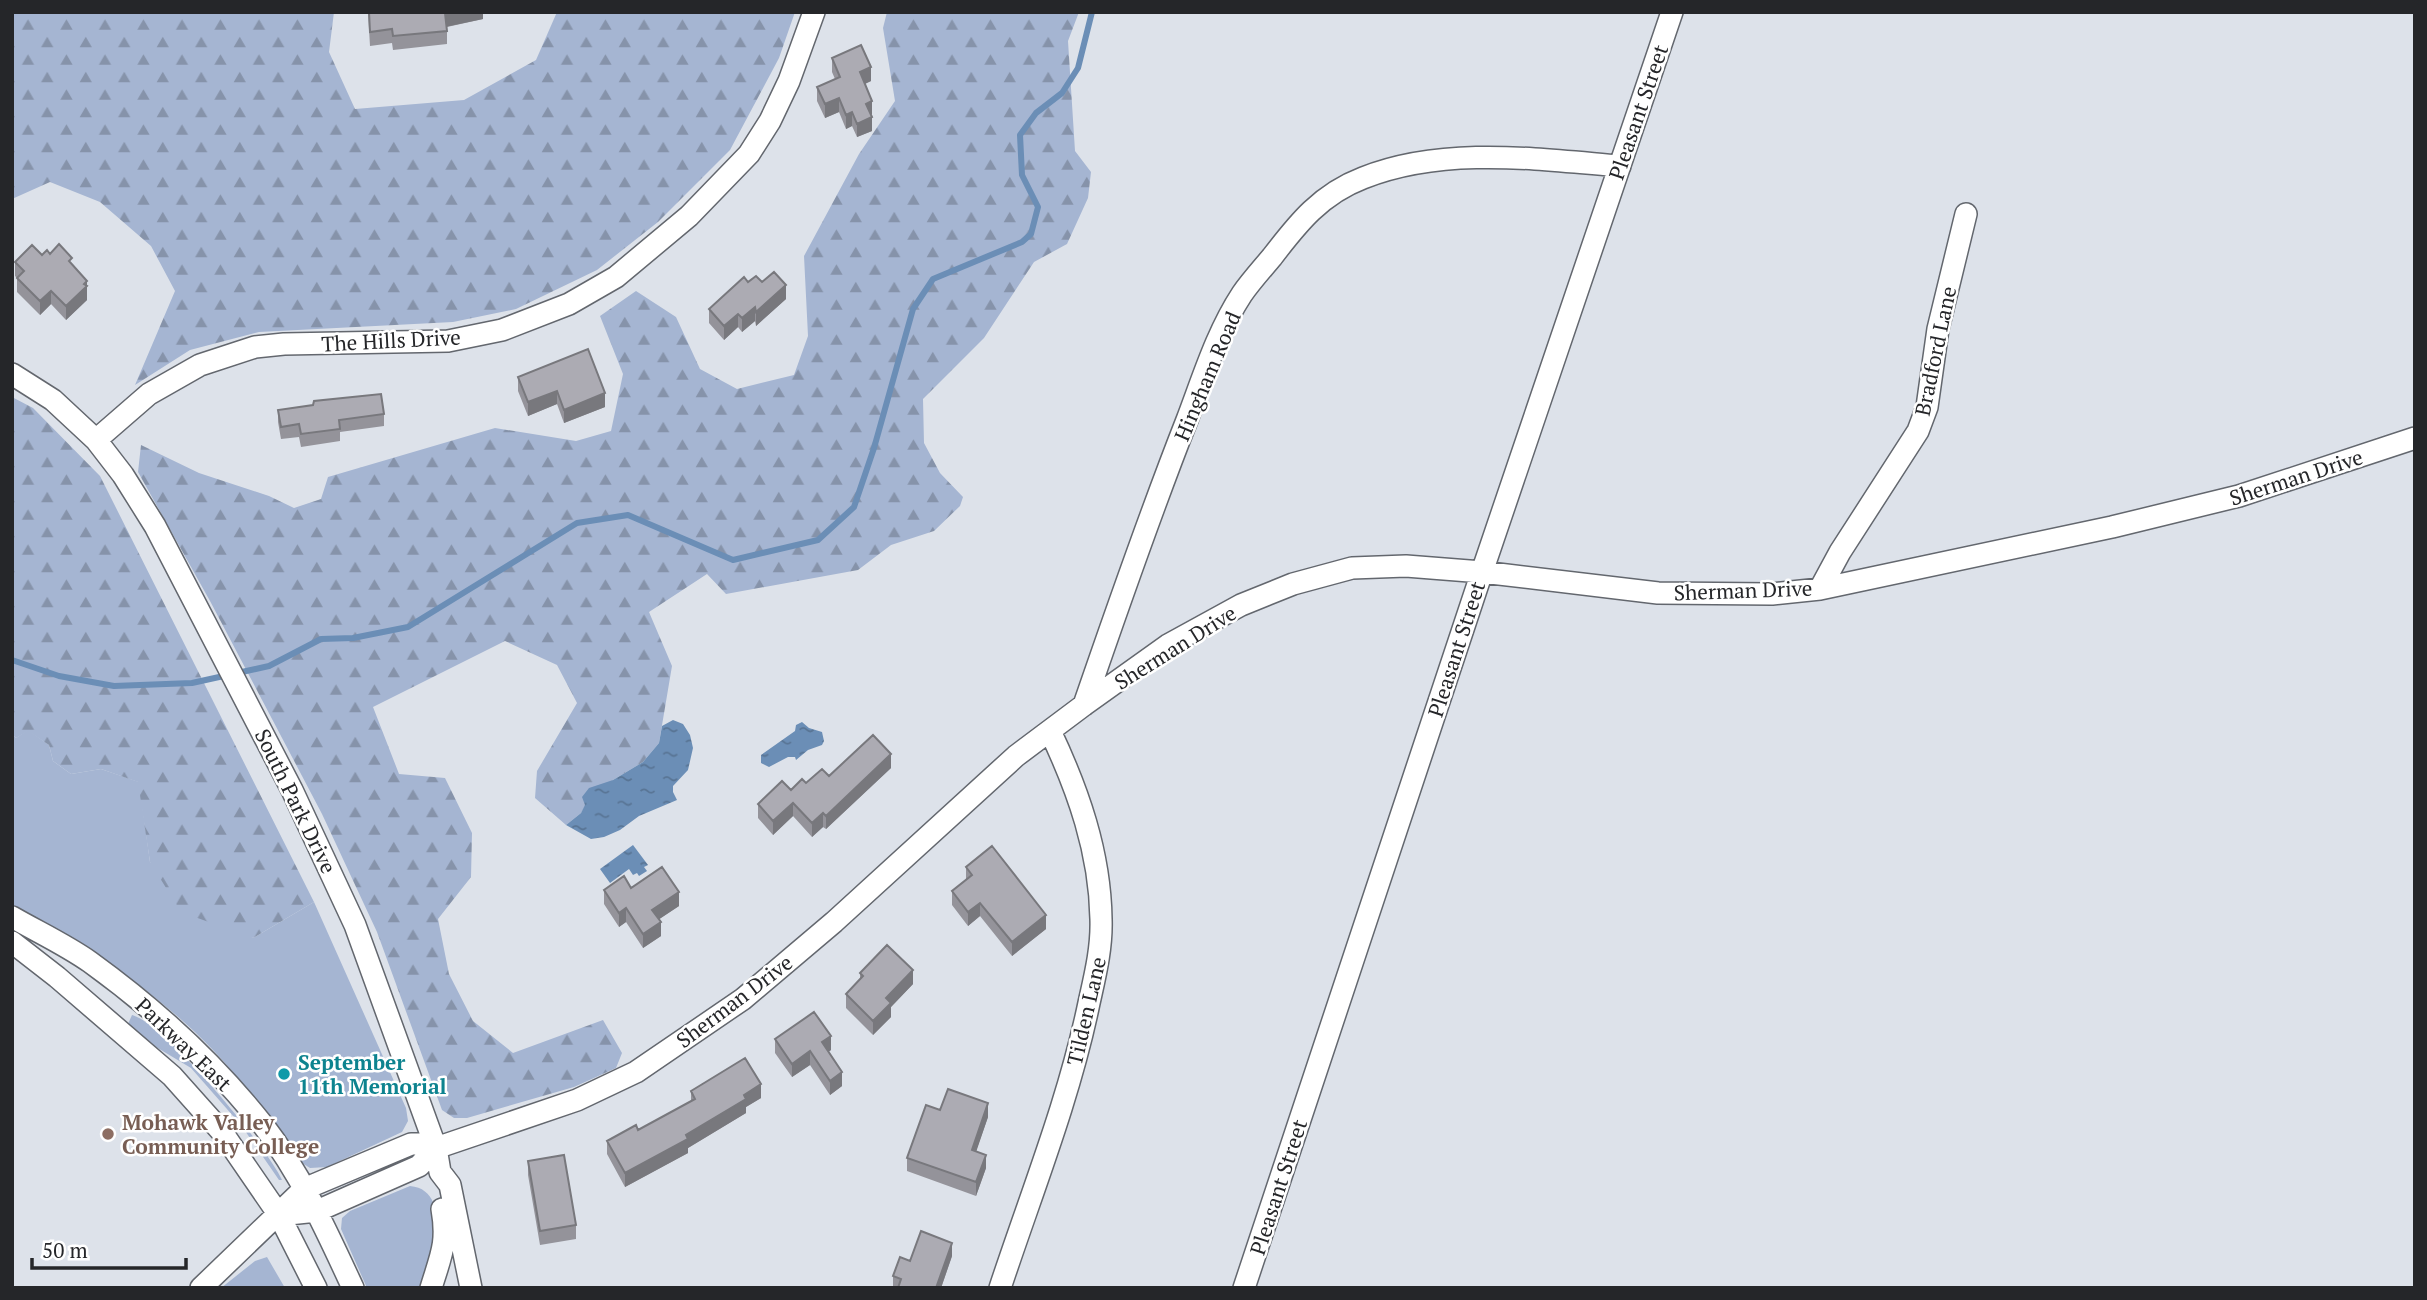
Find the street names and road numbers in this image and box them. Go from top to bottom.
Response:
street label: Pleasant Street [1602,41,1674,183]
street label: Bradford Lane [1908,284,1962,418]
street label: Hingham Road [1167,307,1247,445]
street label: The Hills Drive [321,322,461,358]
street label: Sherman Drive [2226,442,2366,512]
street label: Sherman Drive [1673,574,1813,606]
street label: Pleasant Street [1421,577,1491,720]
street label: Sherman Drive [1109,598,1241,696]
street label: South Park Drive [249,724,343,878]
street label: Sherman Drive [670,948,798,1054]
street label: Tilden Lane [1060,954,1112,1068]
street label: Parkway East [130,991,238,1097]
street label: Pleasant Street [1243,1115,1313,1258]

